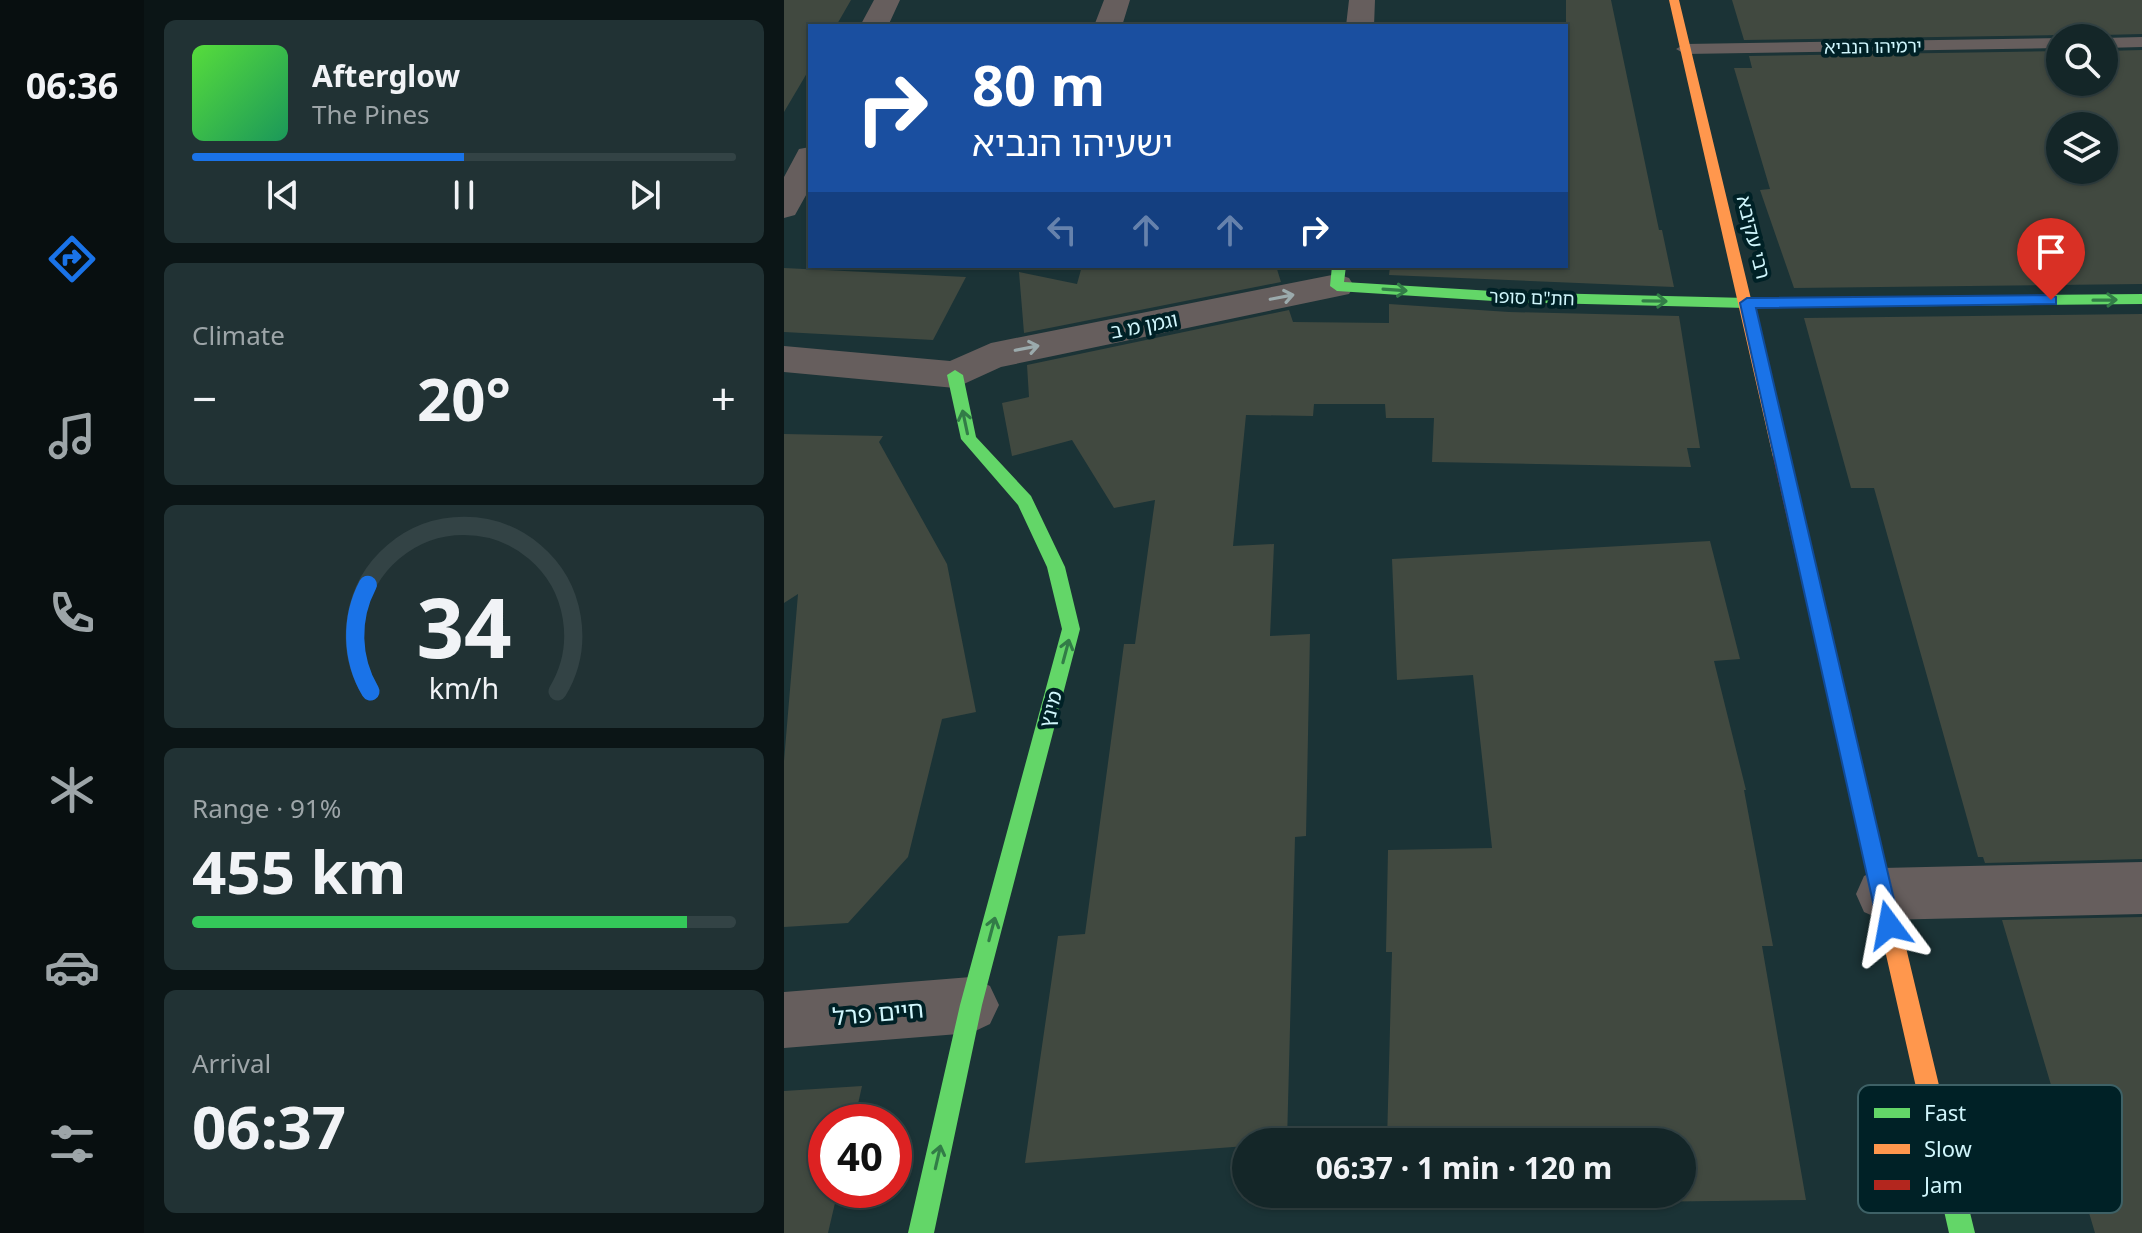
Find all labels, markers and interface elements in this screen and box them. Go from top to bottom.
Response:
map controls [2046,24,2118,184]
button: search [2046,24,2118,96]
street label: ירמיהו הנביא [1824,33,1922,59]
text: 80 m [972,46,1105,122]
text: Afterglow [312,55,460,96]
icon: right [840,56,944,160]
text: 06:36 [26,61,118,110]
text: The Pines [312,96,430,132]
button: layers [2046,112,2118,184]
text: ישעיהו הנביא [972,118,1173,167]
icon: previous [261,173,305,217]
icon: pause [442,173,486,217]
icon: next [623,173,667,217]
street label: רבי עקיבא [1731,192,1777,282]
icon: left [1040,208,1084,252]
icon: ahead [1124,208,1168,252]
icon: ahead [1208,208,1252,252]
icon: right [1292,208,1336,252]
pin [2017,218,2085,300]
icon: arrive [2029,230,2073,274]
icon: directions [44,231,100,287]
one-way arrow [1381,283,1408,298]
street label: חת"ם סופר [1489,284,1575,310]
one-way arrow [1269,289,1295,304]
one-way arrow [2091,292,2118,308]
one-way arrow [1641,293,1668,309]
street label: וגמן מ ב [1108,305,1180,345]
text: Climate [192,317,285,353]
one-way arrow [1014,340,1040,355]
text: 20° [417,357,511,439]
text: − [192,368,217,428]
text: + [711,368,736,428]
icon: music [44,408,100,464]
one-way arrow [957,410,972,436]
text: 34 [416,569,512,682]
icon: phone [44,585,100,641]
one-way arrow [1059,638,1074,664]
text: km/h [429,669,499,708]
street label: מינץ [1032,688,1068,730]
icon: climate [44,762,100,818]
text: Range · 91% [192,790,341,826]
text: 455 km [192,830,406,912]
position arrow [1847,883,1931,967]
one-way arrow [985,917,1000,943]
icon: car [44,939,100,995]
street label: חיים פרל [831,992,925,1032]
text: Arrival [192,1045,271,1081]
text: 06:37 [192,1085,346,1167]
legend [1858,1085,2122,1213]
text: Fast [1924,1097,1966,1127]
speed limit sign: 40 [808,1104,912,1208]
icon: filters [44,1116,100,1172]
text: Slow [1924,1133,1973,1163]
one-way arrow [931,1145,946,1170]
text: 06:37 · 1 min · 120 m [1316,1147,1612,1188]
text: Jam [1922,1169,1963,1199]

